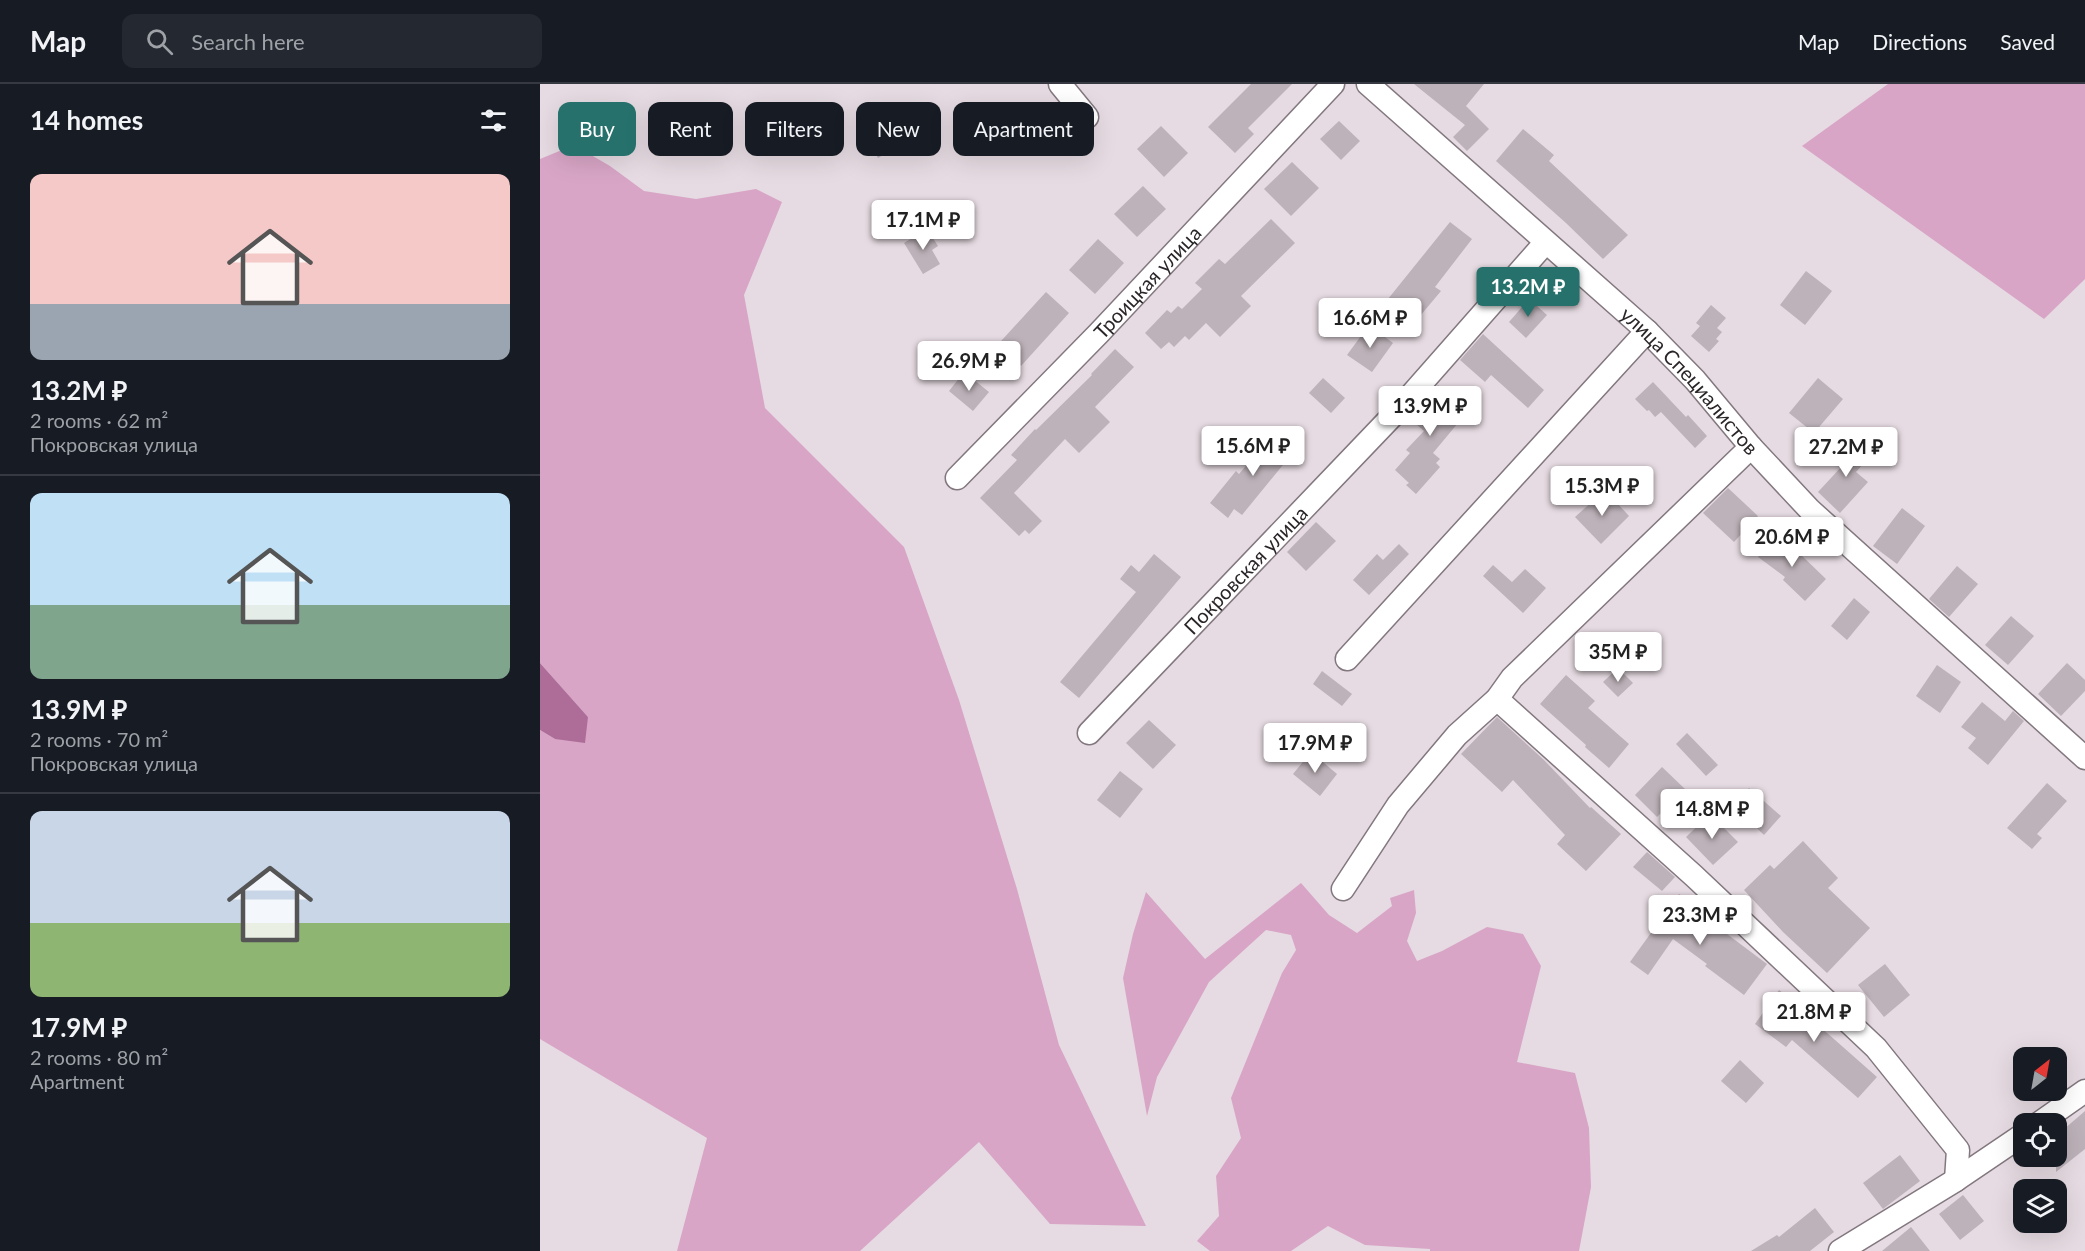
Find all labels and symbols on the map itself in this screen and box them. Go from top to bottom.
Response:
pin: 17.1M ₽ [868,200,978,251]
street label: Троицкая улица [1088,221,1206,343]
pin: 13.2M ₽ [1473,267,1583,318]
pin: 16.6M ₽ [1315,298,1425,349]
street label: улица Специалистов [1616,302,1764,459]
pin: 26.9M ₽ [914,341,1024,392]
pin: 13.9M ₽ [1375,386,1485,437]
pin: 15.6M ₽ [1198,426,1308,477]
pin: 27.2M ₽ [1791,427,1901,478]
pin: 15.3M ₽ [1547,466,1657,517]
street label: Покровская улица [1178,501,1312,639]
pin: 20.6M ₽ [1737,517,1847,568]
pin: 35M ₽ [1576,632,1660,683]
pin: 17.9M ₽ [1260,723,1370,774]
pin: 14.8M ₽ [1657,789,1767,840]
pin: 23.3M ₽ [1645,895,1755,946]
pin: 21.8M ₽ [1759,992,1869,1043]
north arrow [2013,1047,2067,1101]

